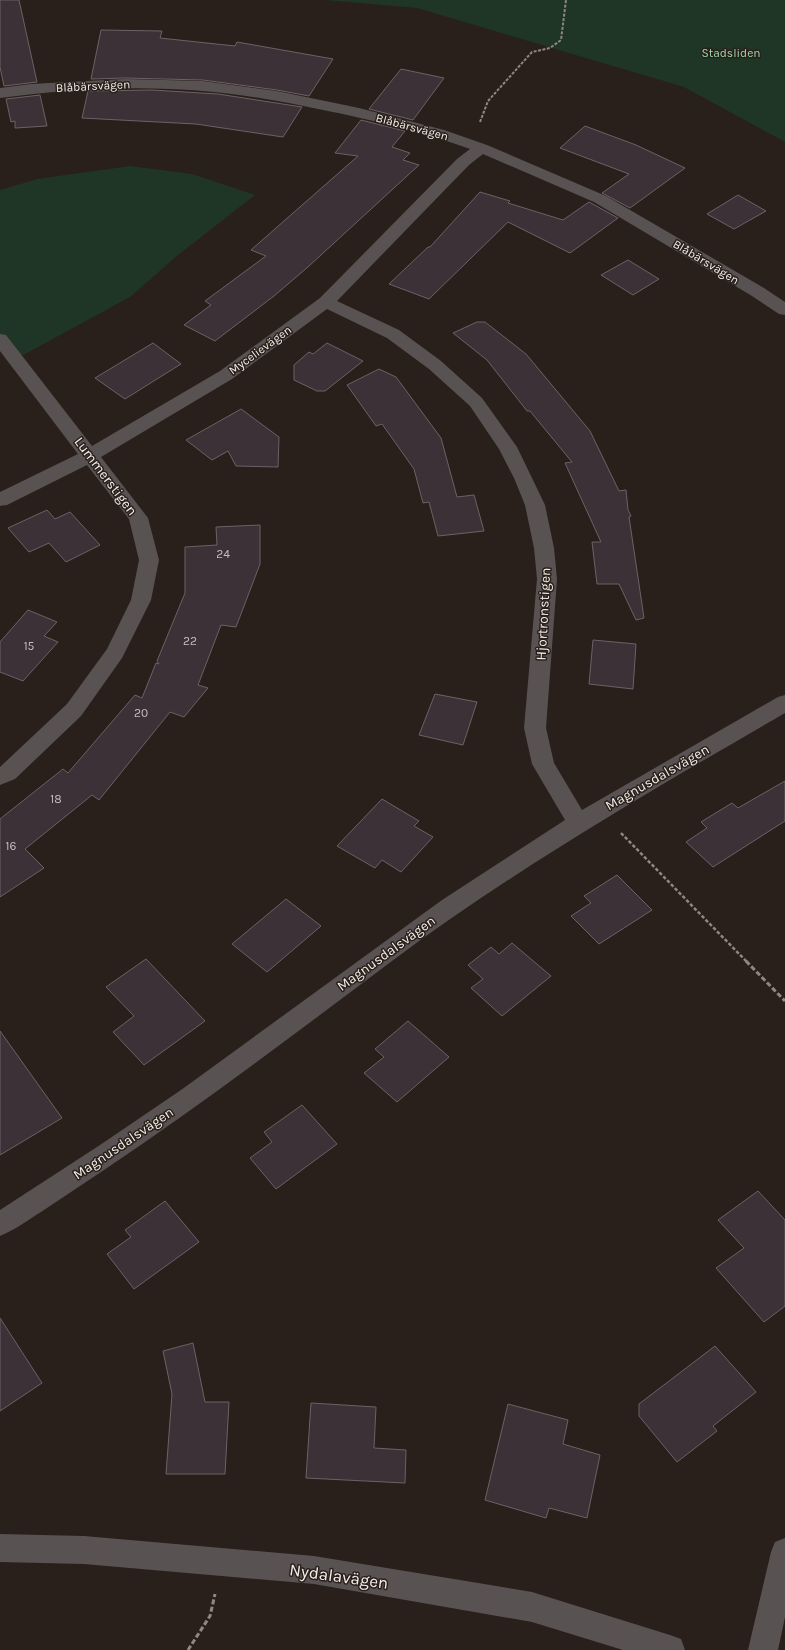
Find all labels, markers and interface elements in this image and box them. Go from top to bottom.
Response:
park label: Stadsliden [701,46,761,60]
street label: Blåbärsvägen [55,77,131,95]
street label: Blåbärsvägen [374,111,450,143]
street label: Blåbärsvägen [670,237,742,287]
street label: Mycelievägen [226,323,294,377]
street label: Lummerstigen [71,434,141,519]
house number: 24 [216,547,230,561]
street label: Hjortronstigen [533,567,554,661]
house number: 22 [183,634,197,648]
house number: 15 [24,639,35,653]
house number: 20 [134,706,148,720]
street label: Magnusdalsvägen [602,741,712,814]
house number: 18 [50,792,62,806]
house number: 16 [6,839,17,853]
street label: Magnusdalsvägen [334,912,439,995]
street label: Magnusdalsvägen [70,1104,177,1183]
street label: Nydalavägen [288,1559,390,1593]

